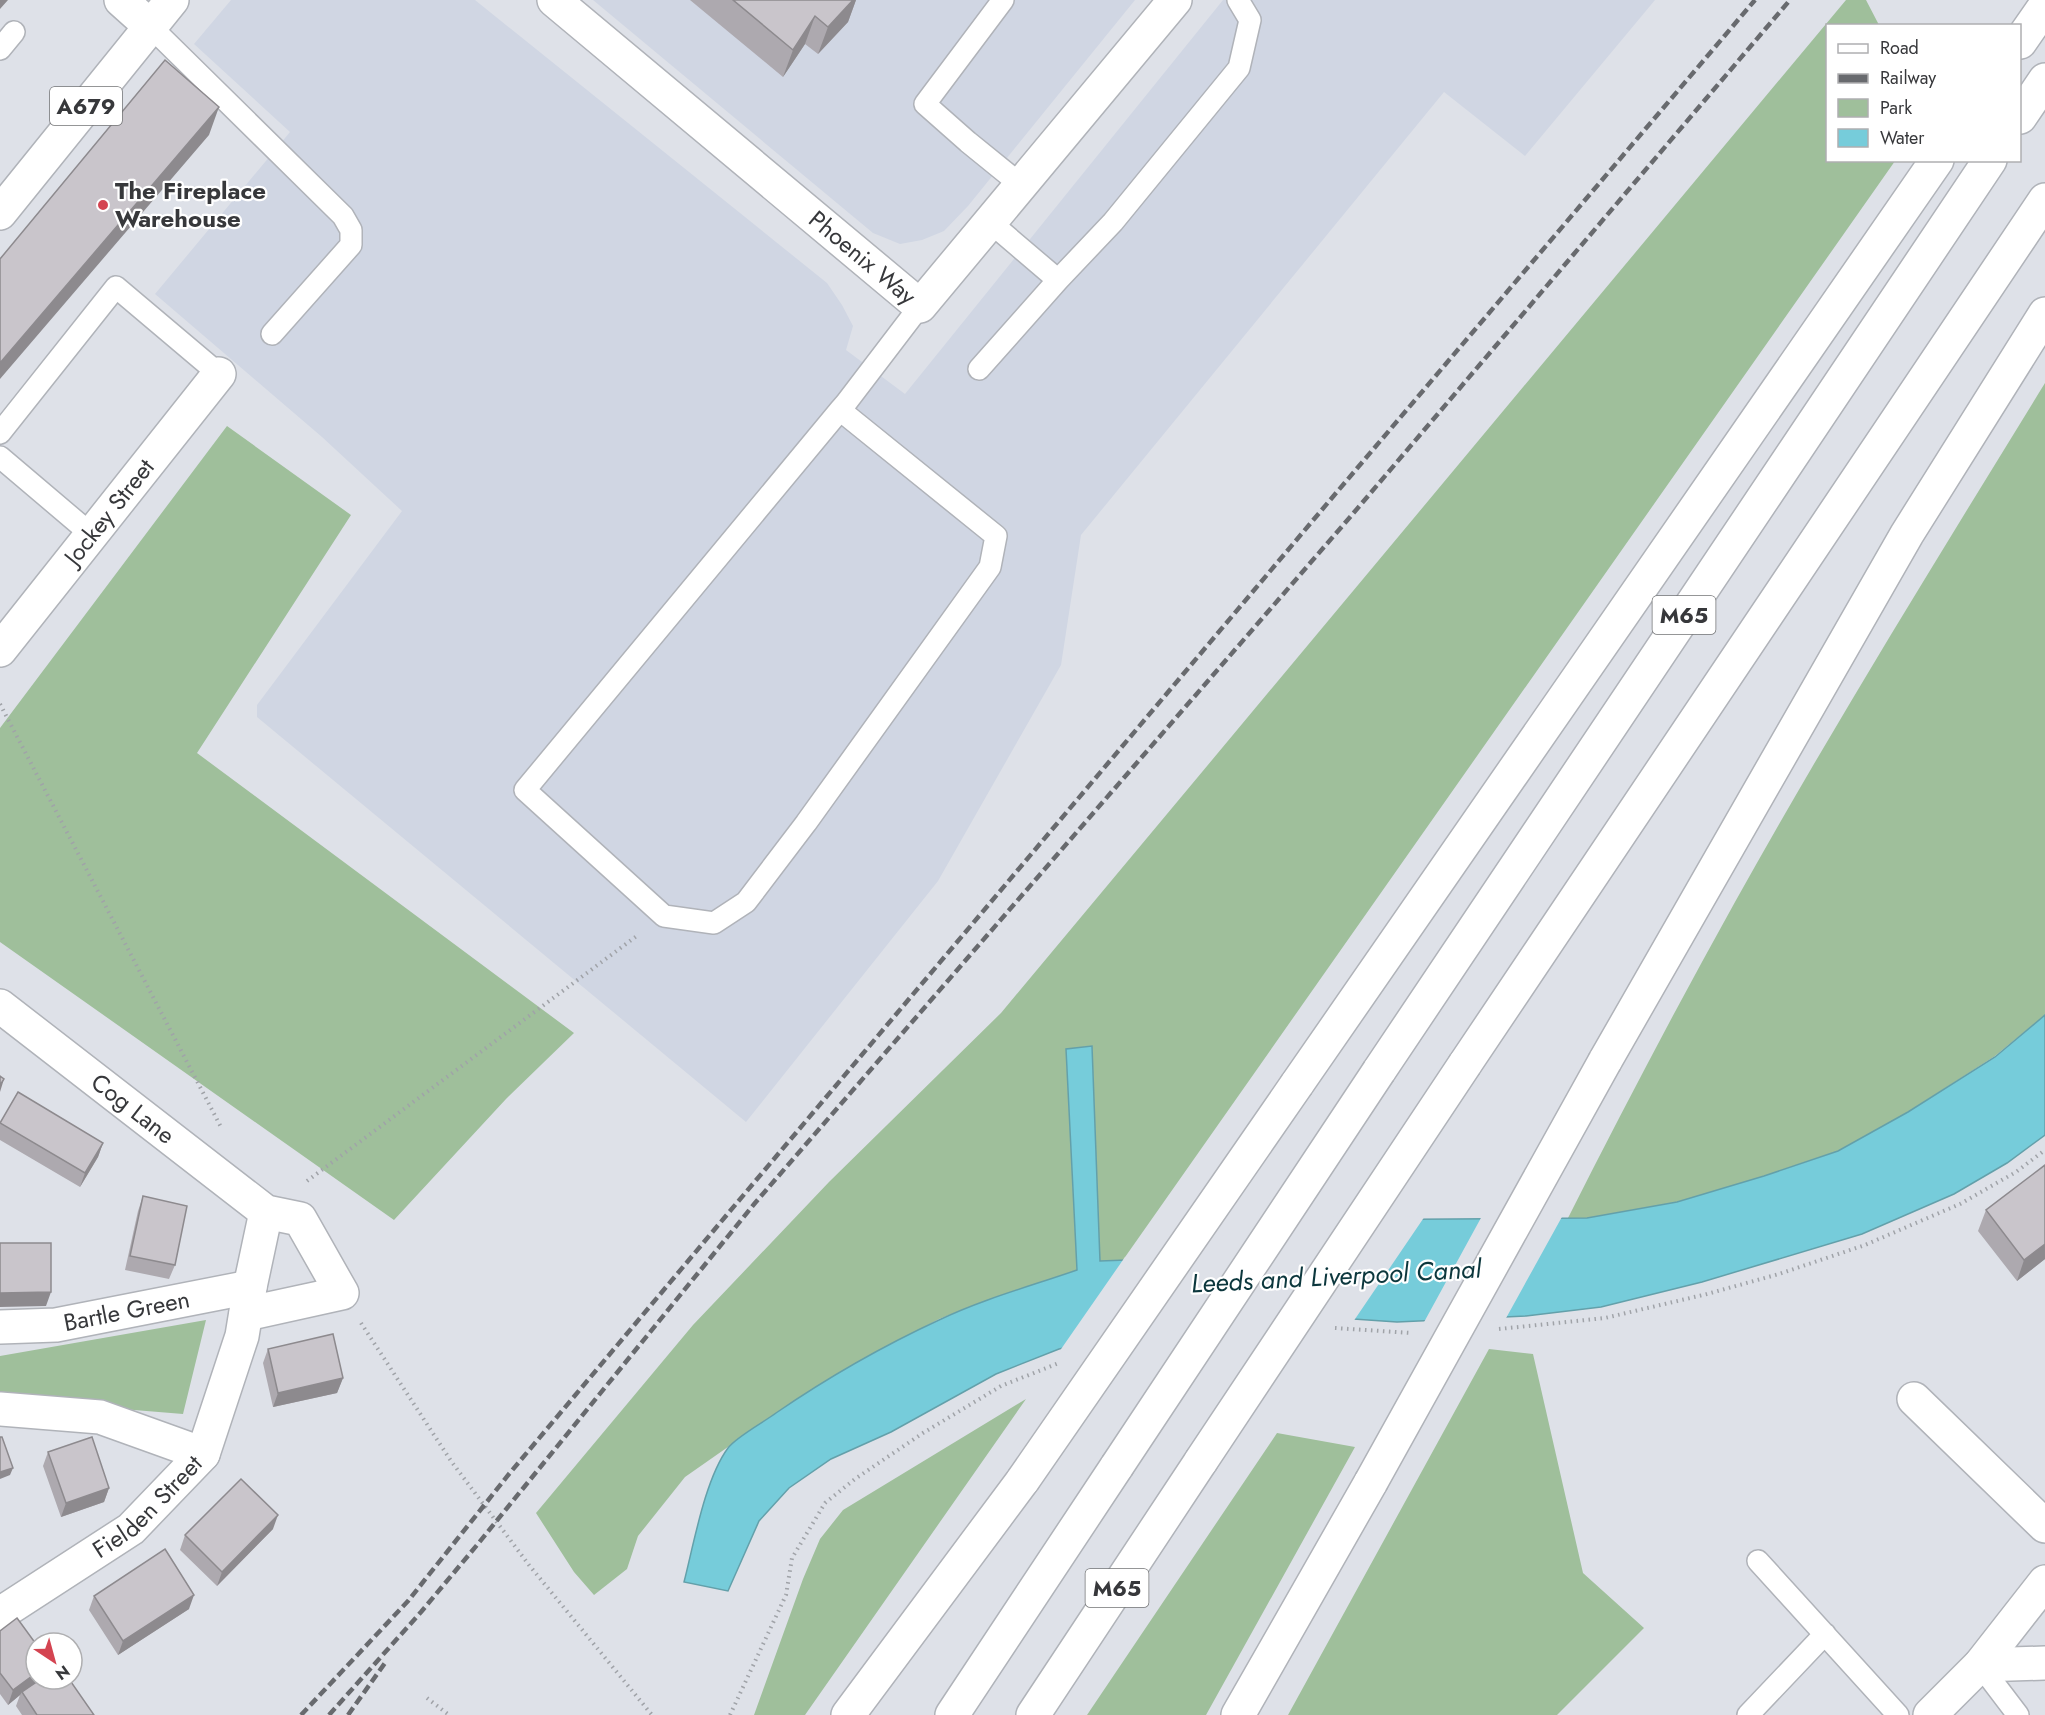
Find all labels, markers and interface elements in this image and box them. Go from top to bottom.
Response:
legend [1826,24,2021,162]
text: Road [1880,35,1919,61]
text: Railway [1880,65,1936,91]
road number: A679 [50,87,122,125]
text: Park [1880,95,1912,121]
text: Water [1880,125,1925,151]
place label: The Fireplace Warehouse [115,173,266,236]
marker: The Fireplace Warehouse [96,198,110,212]
street label: Phoenix Way [801,202,924,313]
street label: Jockey Street [54,451,163,575]
road number: M65 [1652,596,1716,634]
street label: Cog Lane [84,1065,183,1152]
water label: Leeds and Liverpool Canal [1190,1249,1483,1303]
street label: Bartle Green [60,1281,193,1340]
street label: Fielden Street [85,1447,210,1567]
road number: M65 [1086,1569,1148,1607]
north arrow [24,1631,84,1691]
text: N [51,1660,74,1686]

